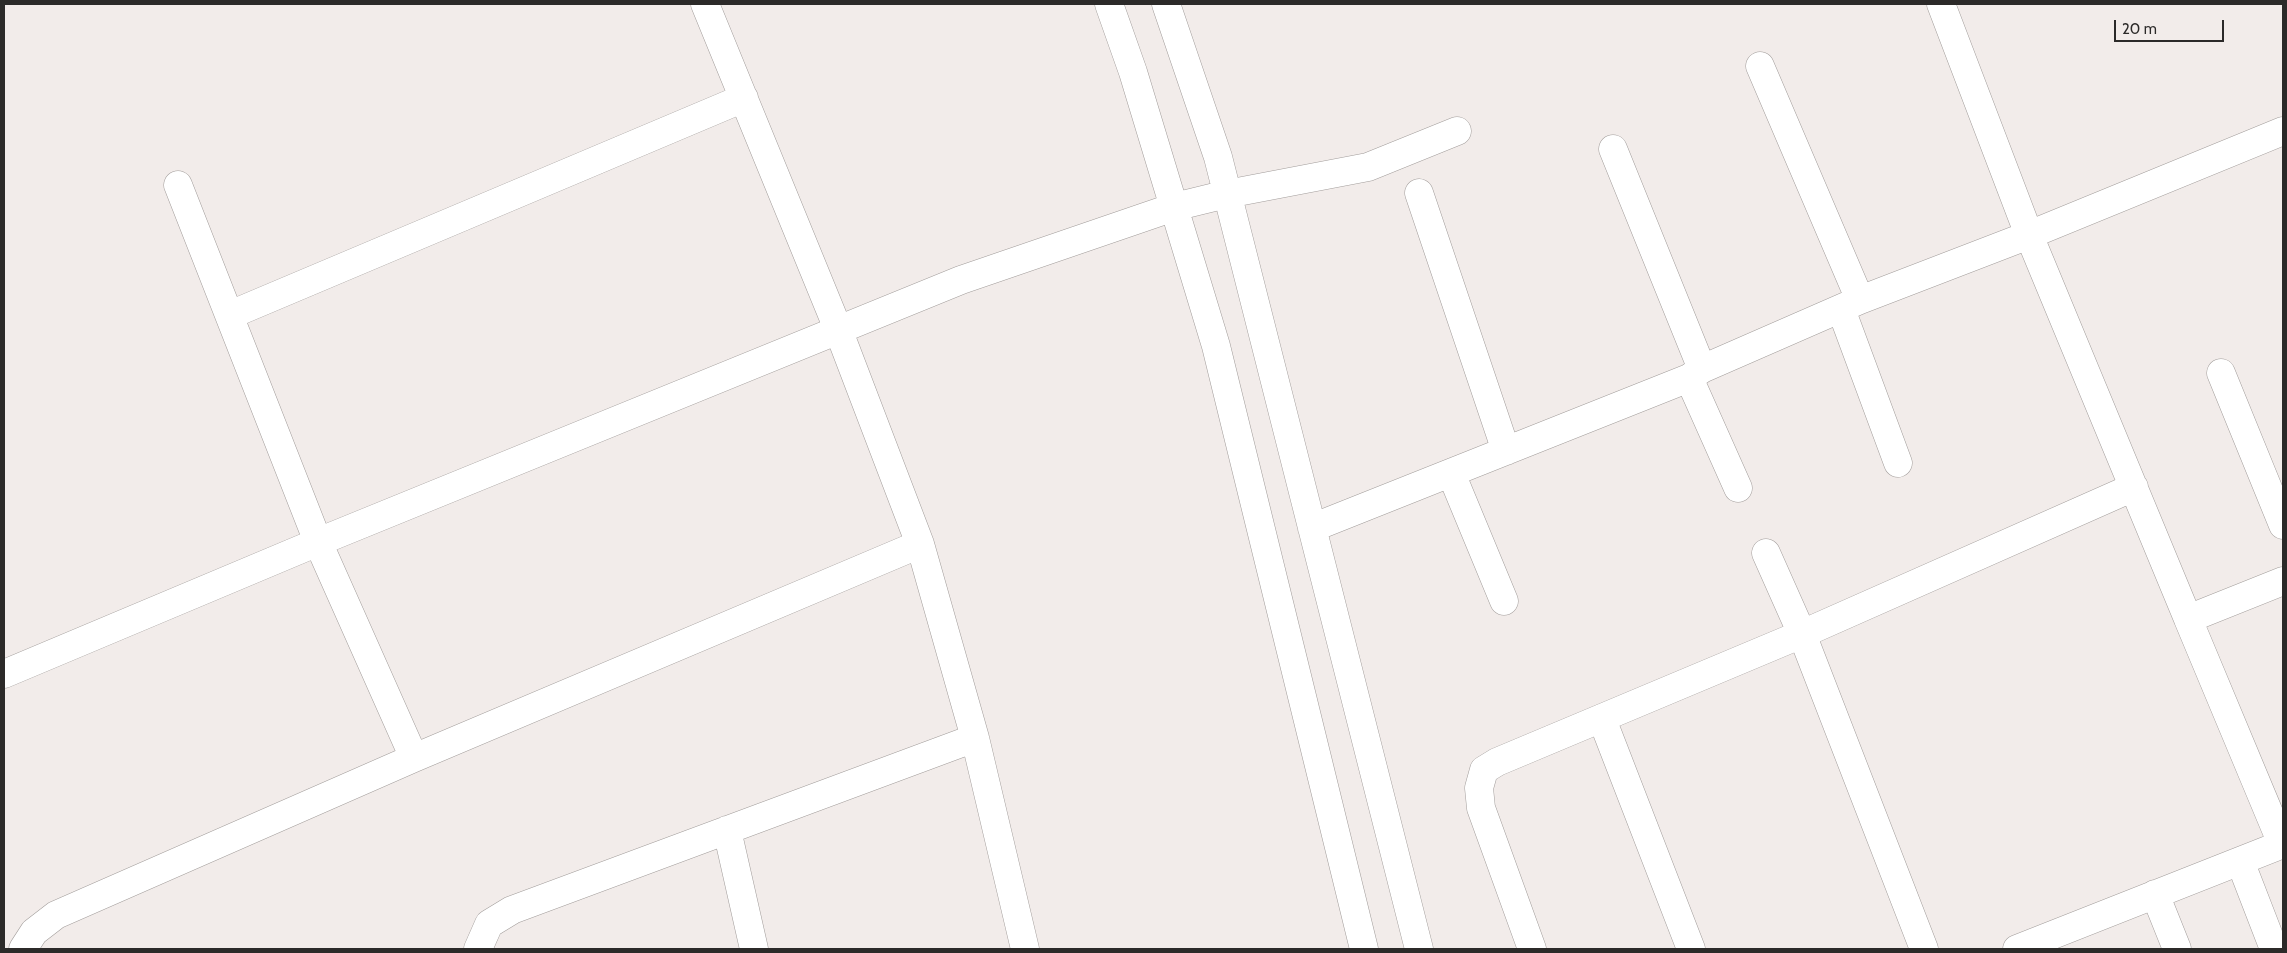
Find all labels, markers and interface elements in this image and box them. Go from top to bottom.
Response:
scale bar [2117,10,2227,42]
text: 20 m [2122,20,2157,38]

